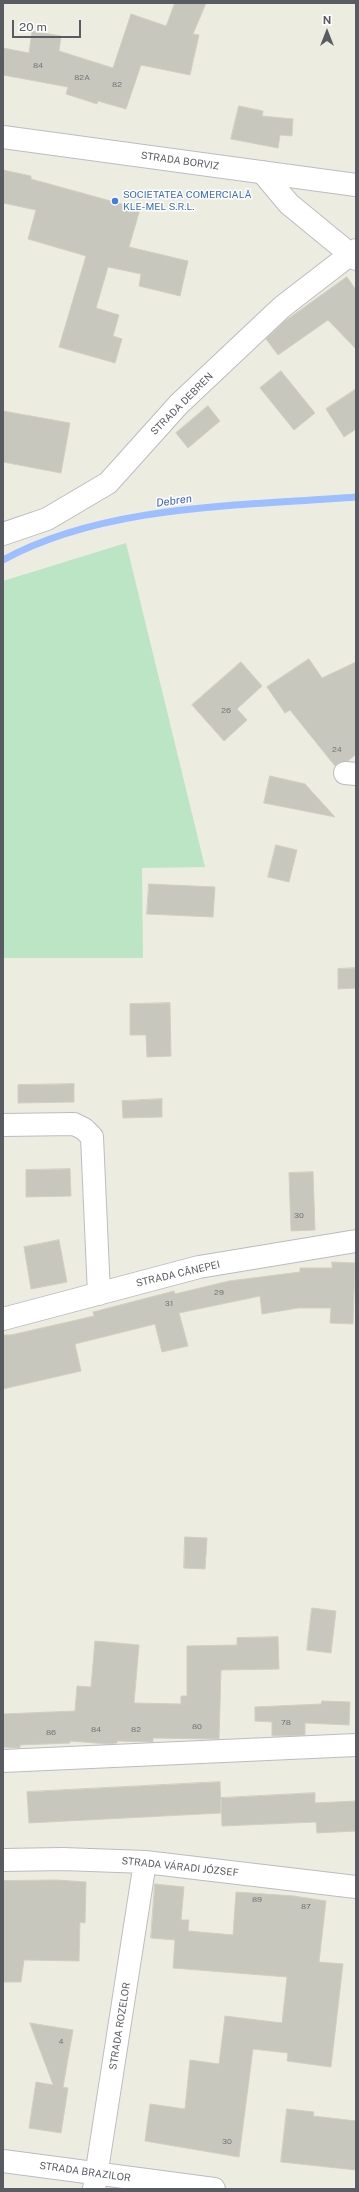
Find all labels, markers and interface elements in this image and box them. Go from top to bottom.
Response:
scale bar [14,12,83,38]
north arrow [307,12,347,52]
text: N [323,14,331,26]
text: 20 m [19,20,47,34]
house number: 84 [33,61,43,71]
house number: 82A [74,73,90,83]
house number: 82 [112,80,122,90]
street label: STRADA BORVIZ [140,150,220,172]
place label: SOCIETATEA COMERCIALĂ KLE-MEL S.R.L. [123,189,252,212]
marker: SOCIETATEA COMERCIALĂ KLE-MEL S.R.L. [110,196,120,206]
street label: STRADA DEBREN [148,370,216,438]
water label: Debren [155,492,193,510]
house number: 26 [221,706,231,716]
house number: 24 [332,745,342,755]
house number: 30 [294,1211,304,1221]
street label: STRADA CÂNEPEI [135,1259,221,1289]
house number: 29 [214,1288,224,1298]
house number: 31 [165,1299,173,1309]
house number: 78 [281,1718,291,1728]
house number: 80 [192,1722,202,1732]
house number: 84 [91,1725,101,1735]
house number: 82 [131,1725,141,1735]
house number: 86 [46,1728,56,1738]
street label: STRADA VÁRADI JÓZSEF [121,1855,239,1879]
house number: 89 [252,1895,262,1905]
house number: 87 [301,1902,311,1912]
street label: STRADA ROZELOR [107,1981,133,2071]
house number: 4 [58,2037,64,2047]
house number: 30 [222,2137,232,2147]
street label: STRADA BRAZILOR [39,2160,131,2184]

